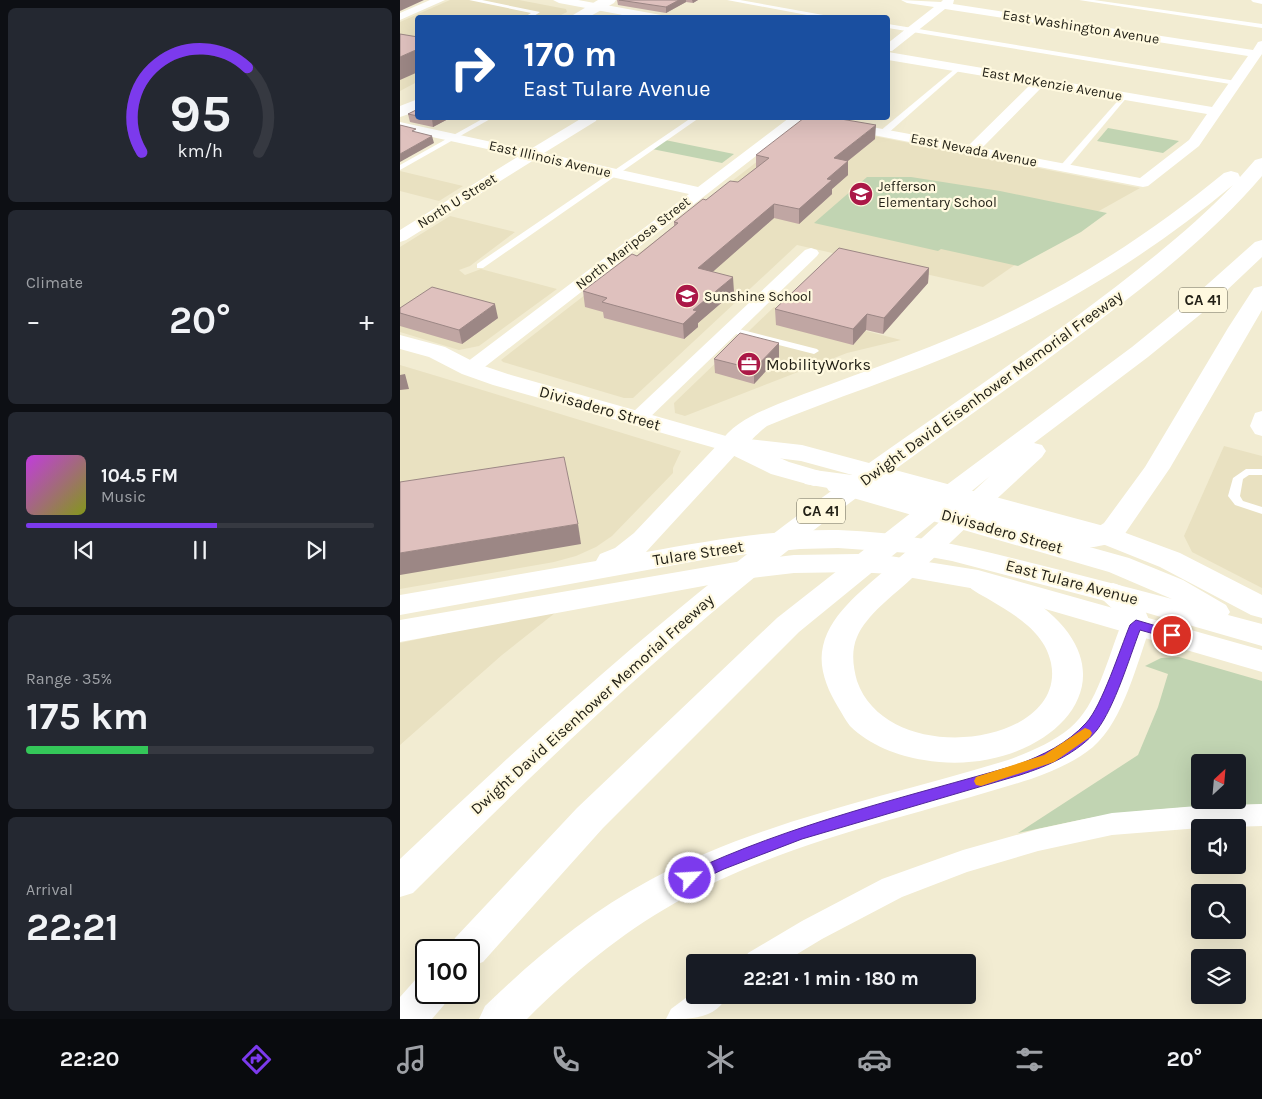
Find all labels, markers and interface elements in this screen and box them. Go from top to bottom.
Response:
street label: East Washington Avenue [1001,6,1161,48]
text: 170 m [523,34,617,75]
icon: right [440,35,505,100]
street label: East McKenzie Avenue [981,63,1123,105]
text: East Tulare Avenue [523,76,711,102]
text: 95 [169,83,231,144]
street label: East Nevada Avenue [909,129,1039,171]
street label: East Illinois Avenue [487,137,613,181]
text: km/h [177,141,223,162]
street label: North U Street [414,170,500,232]
place label: Jefferson Elementary School [878,178,997,211]
school or university icon: Jefferson Elementary School [848,181,874,207]
street label: North Mariposa Street [572,193,694,293]
text: Climate [26,273,83,292]
school or university icon: Sunshine School [674,283,700,309]
street label: Dwight David Eisenhower Memorial Freeway [856,286,1127,490]
place label: Sunshine School [704,288,812,305]
road number: CA 41 [1179,288,1227,312]
text: 20° [169,298,231,343]
text: − [26,304,41,337]
text: + [359,304,374,337]
office icon: MobilityWorks [736,351,762,377]
place label: MobilityWorks [766,355,871,374]
street label: Divisadero Street [537,382,663,434]
text: 104.5 FM [101,465,178,487]
text: Music [101,487,146,506]
road number: CA 41 [797,498,845,524]
street label: Divisadero Street [939,505,1065,557]
icon: previous [70,536,98,564]
icon: pause [186,536,214,564]
icon: next [302,536,330,564]
street label: Tulare Street [651,536,745,570]
street label: East Tulare Avenue [1004,555,1140,609]
street label: Dwight David Eisenhower Memorial Freeway [467,589,718,818]
pin [1151,614,1193,656]
icon: arrive [1158,621,1186,649]
text: Range · 35% [26,669,112,688]
text: 175 km [26,694,149,739]
north arrow [1191,754,1246,809]
map controls [1191,754,1246,1004]
button: sound [1191,819,1246,874]
position arrow [663,851,715,903]
text: Arrival [26,880,73,899]
button: search [1191,884,1246,939]
text: 22:21 [26,905,119,950]
speed limit sign: 100 [415,939,480,1004]
button: layers [1191,949,1246,1004]
text: 22:21 · 1 min · 180 m [743,968,919,990]
icon: directions [239,1042,274,1077]
icon: music [394,1042,429,1077]
icon: phone [548,1042,583,1077]
icon: climate [703,1042,738,1077]
icon: car [857,1042,892,1077]
icon: filters [1012,1042,1047,1077]
text: 22:20 [60,1046,120,1072]
text: 20° [1166,1046,1202,1072]

